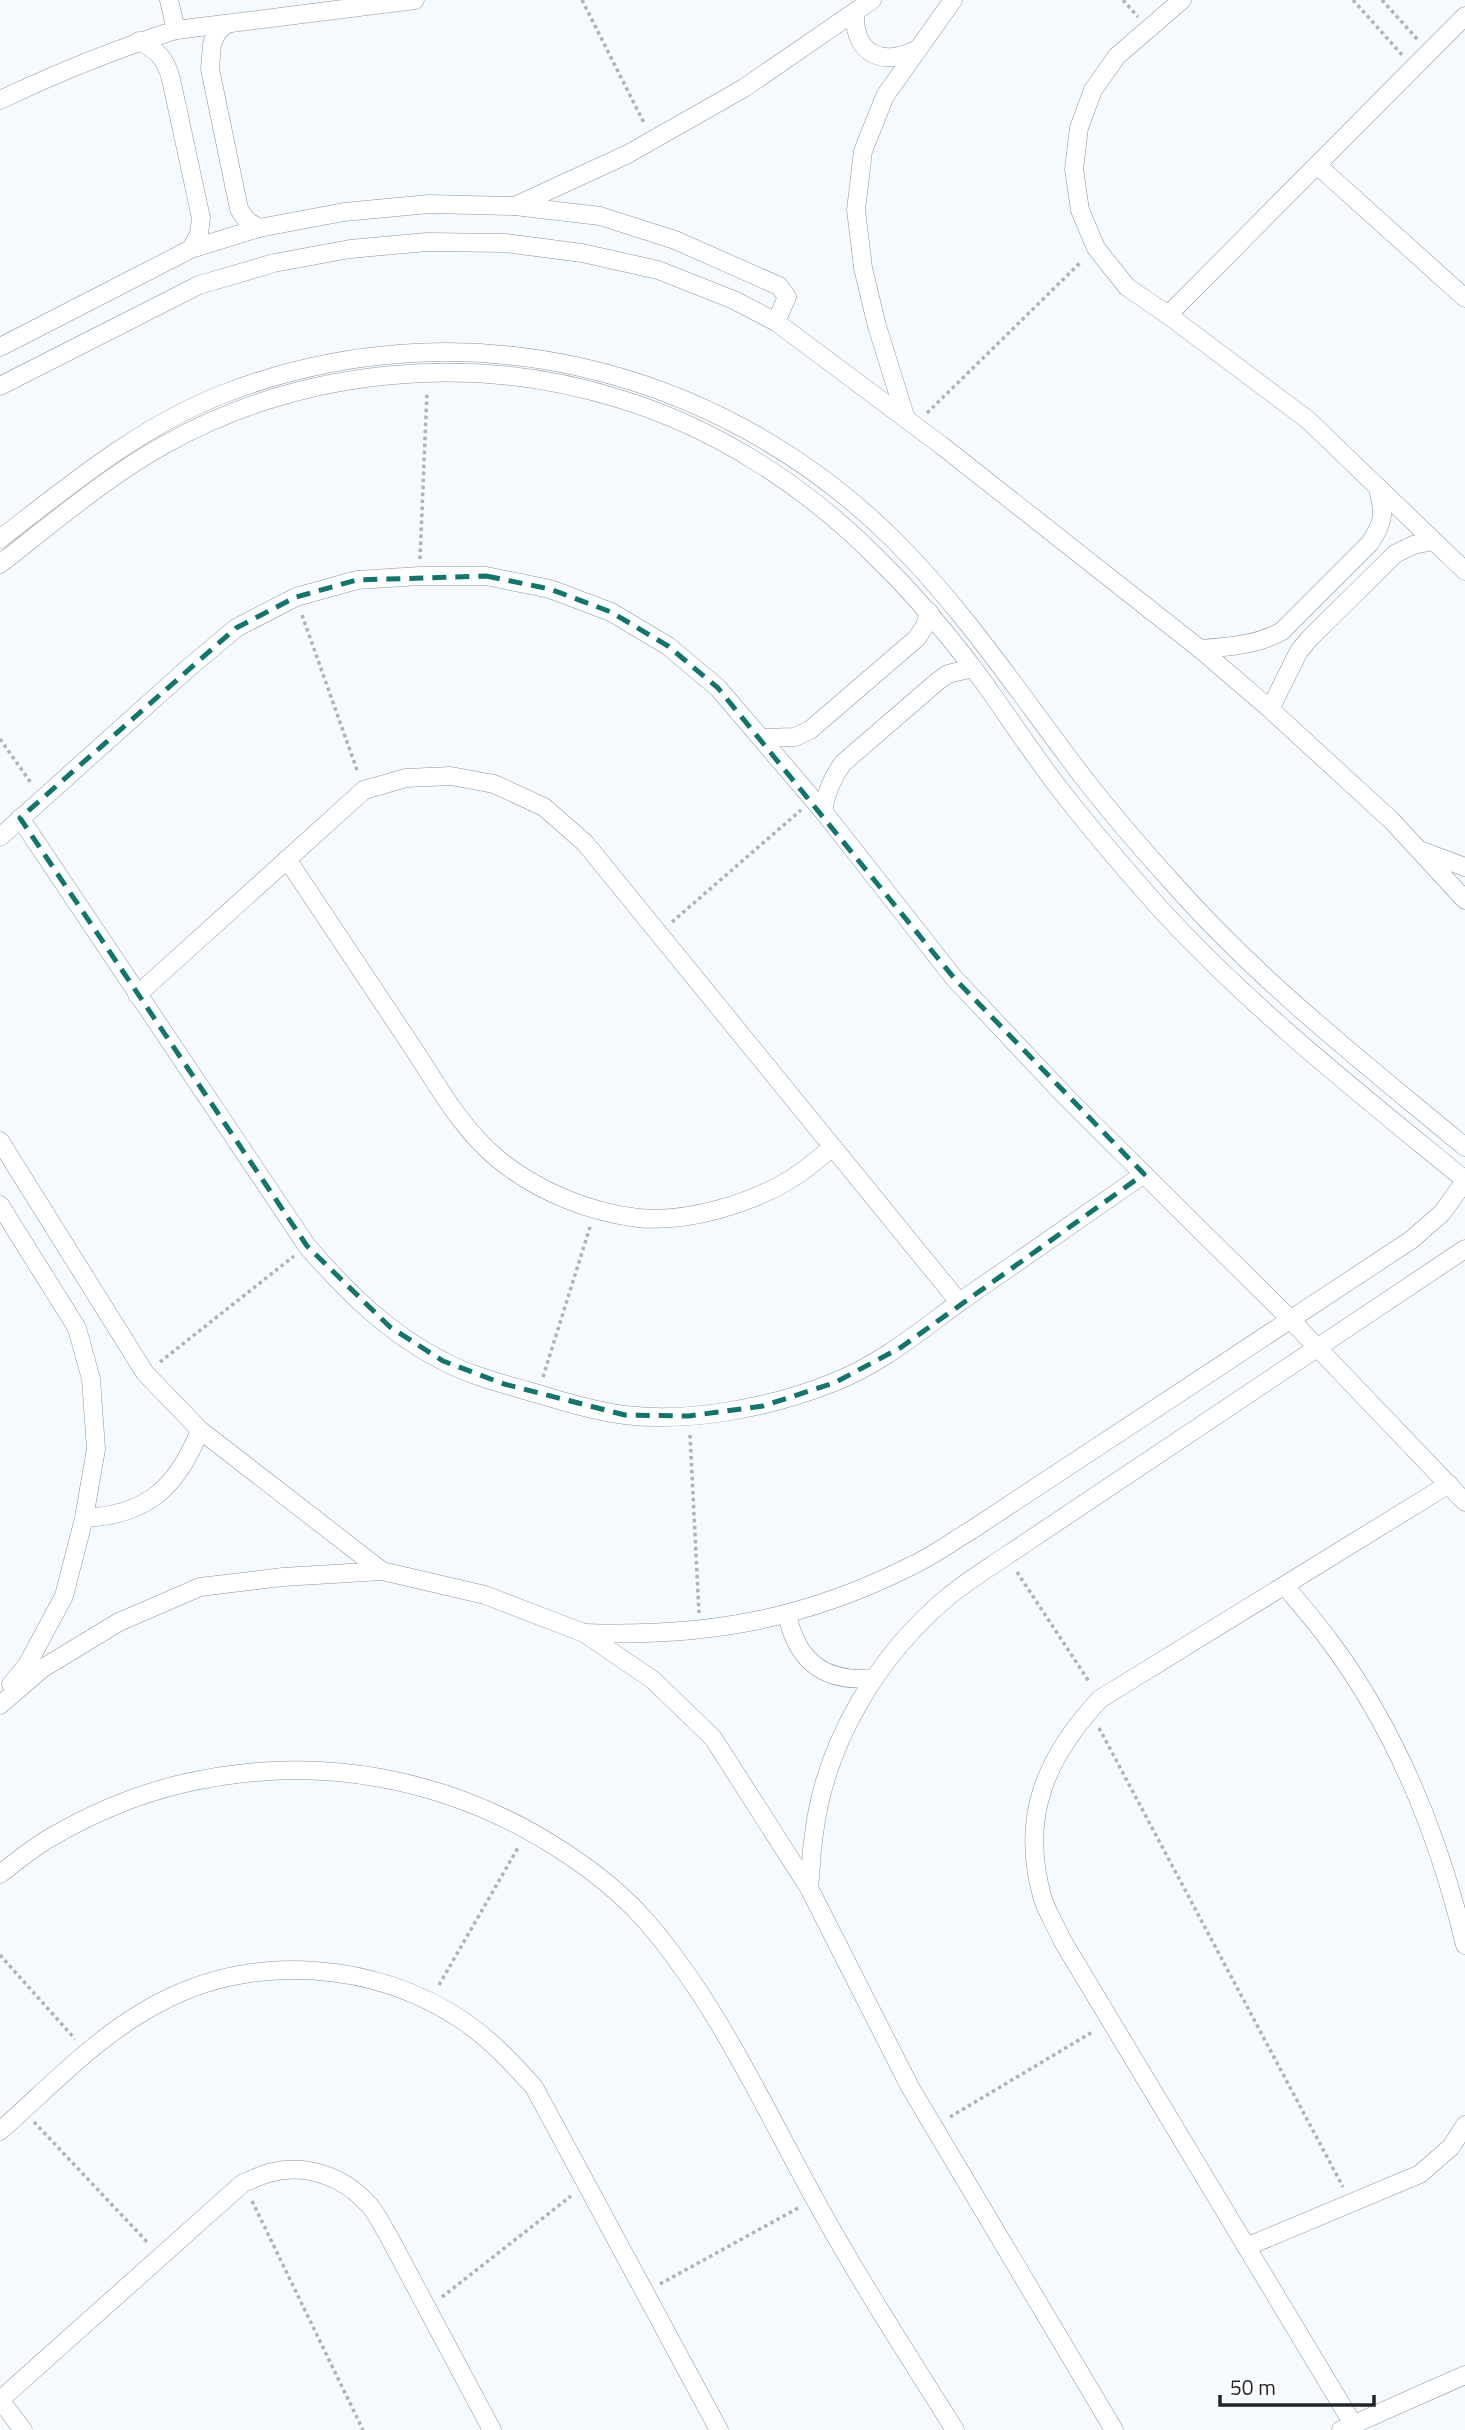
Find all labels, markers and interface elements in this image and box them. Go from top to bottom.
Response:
scale bar [1220,2364,1374,2408]
text: 50 m [1230,2371,1276,2403]

